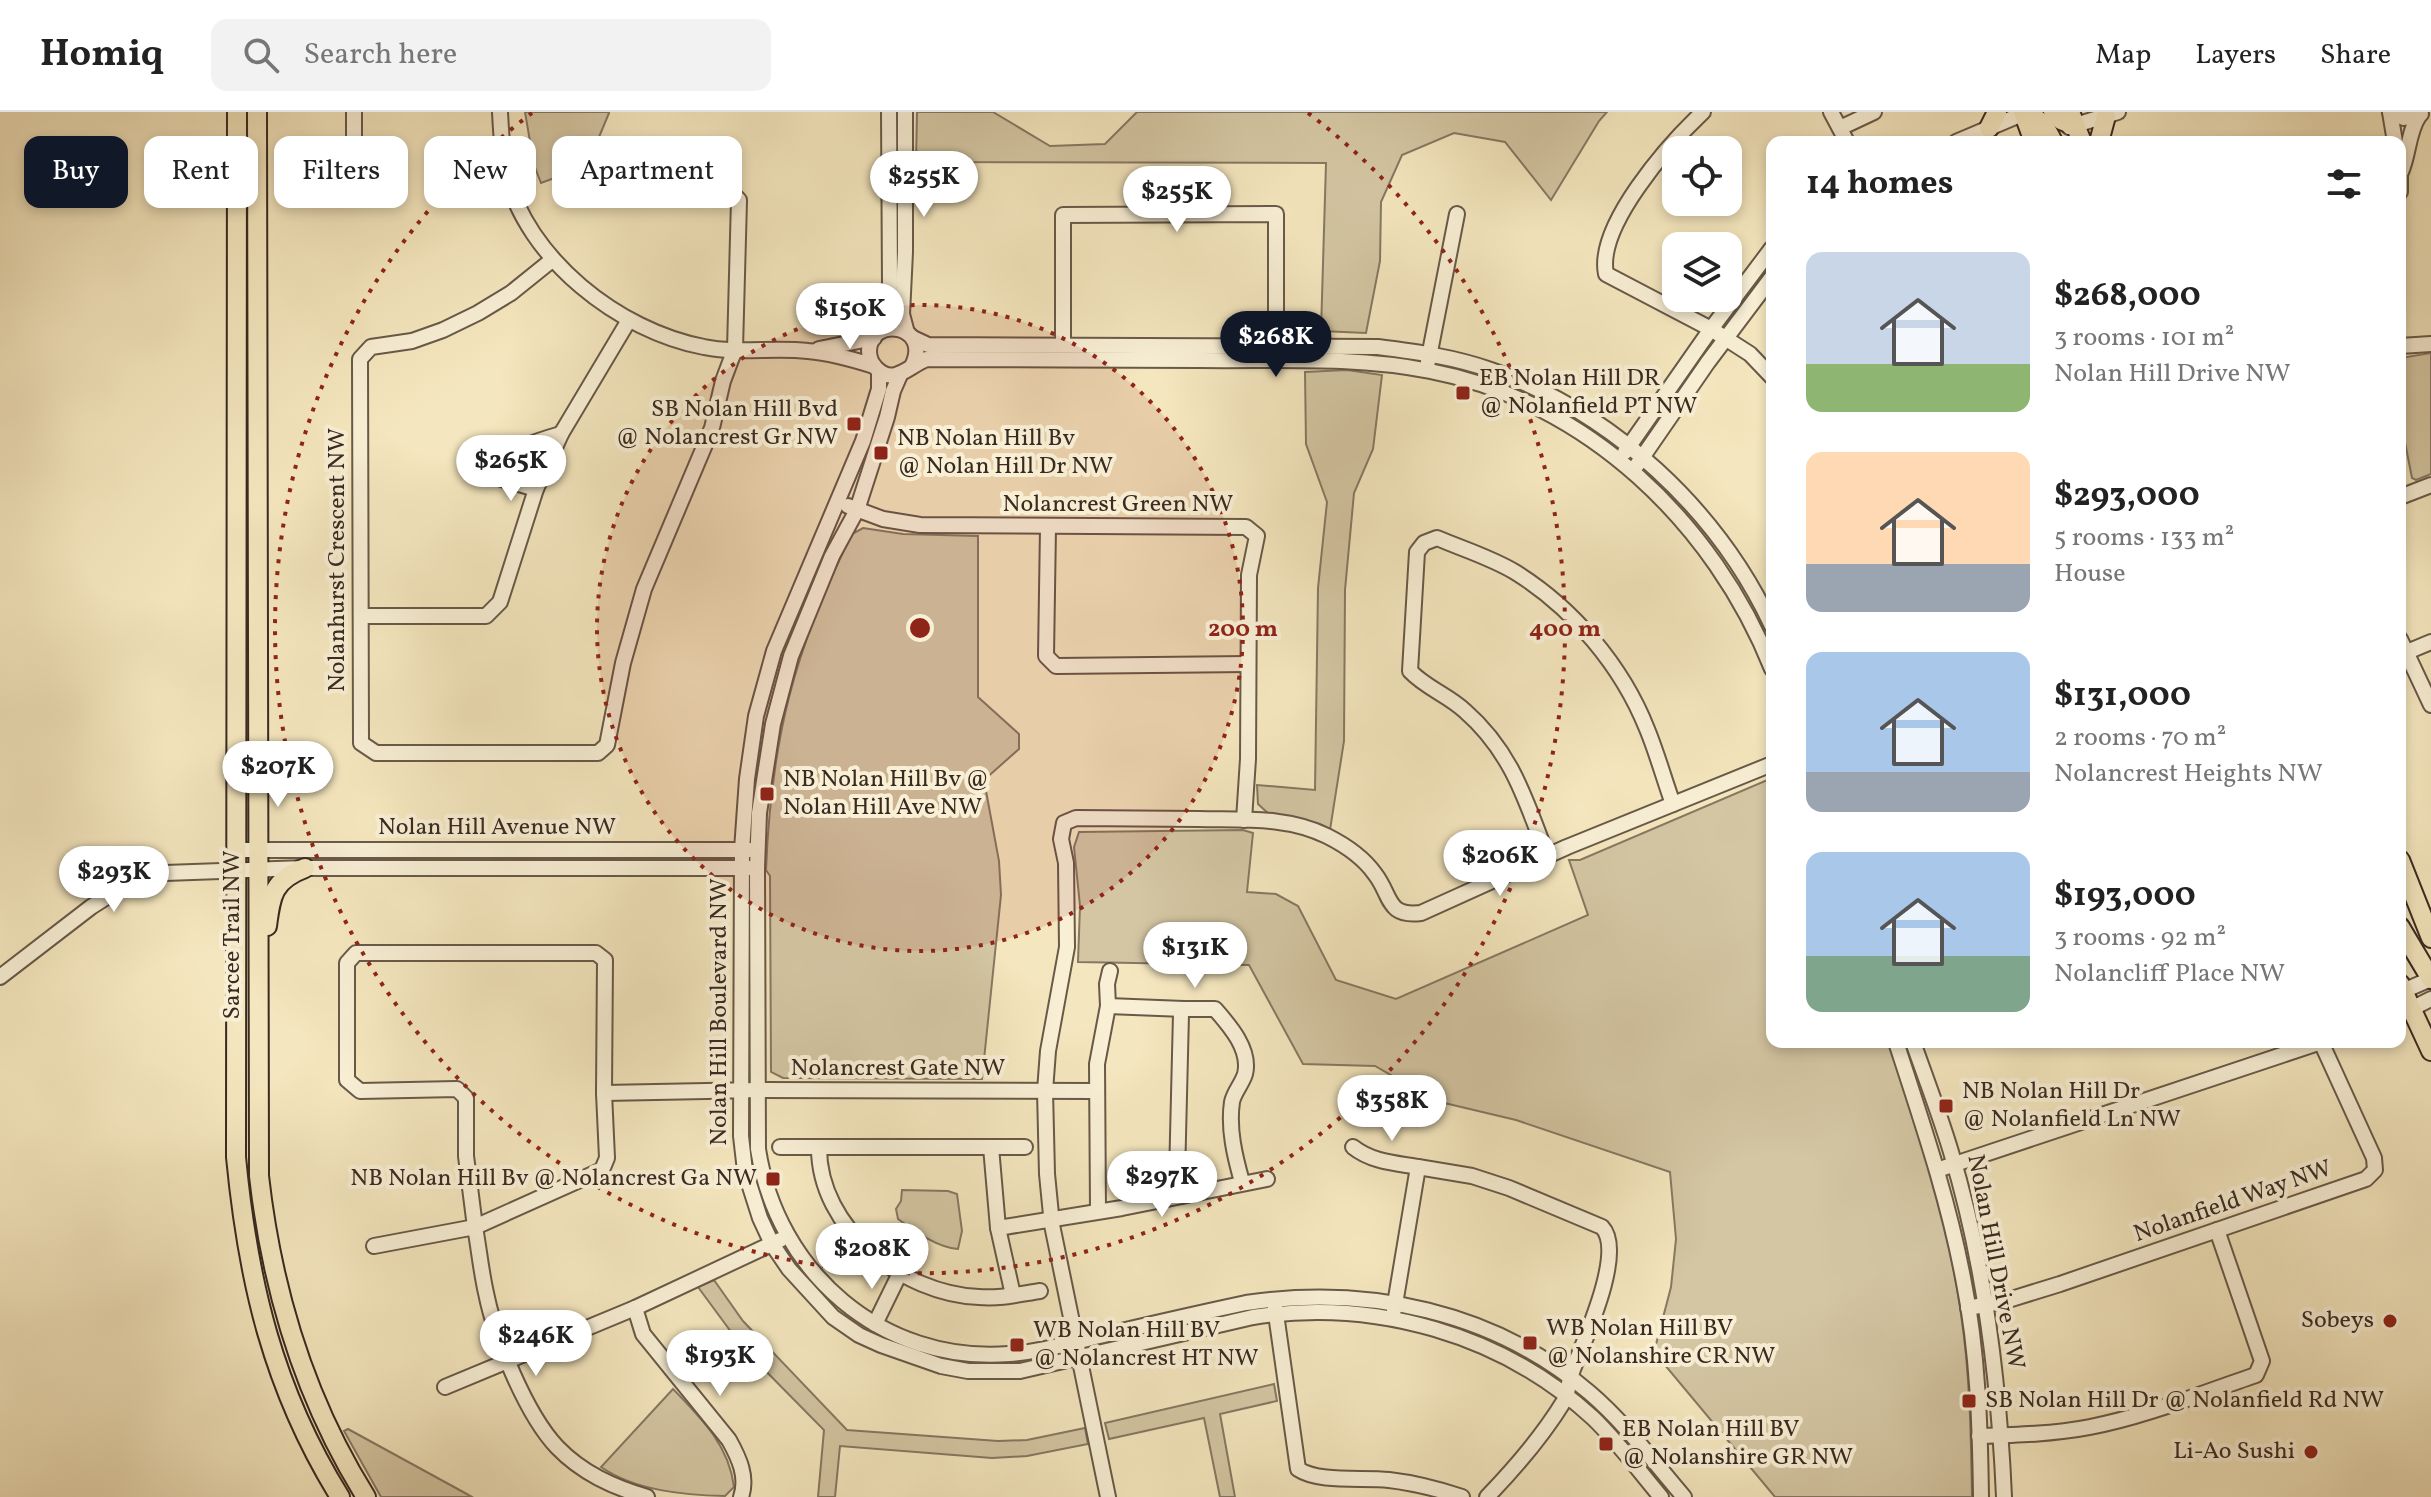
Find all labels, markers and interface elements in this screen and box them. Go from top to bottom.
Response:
search box [211,19,771,91]
text: Homiq [40,29,163,82]
icon: search [239,33,283,77]
text: Search here [303,34,457,76]
text: Map [2095,36,2151,75]
text: Layers [2195,36,2276,75]
text: Share [2320,36,2391,75]
chip: Buy [24,136,128,208]
chip: Rent [144,136,258,208]
chip: Filters [274,136,408,208]
chip: New [424,136,536,208]
chip: Apartment [552,136,742,208]
map controls [1662,136,1742,312]
button: locate [1662,136,1742,216]
pin: $255K [868,151,980,219]
text: $255K [888,159,960,195]
text: 14 homes [1806,161,1953,208]
icon: filters [2322,162,2366,206]
pin: $255K [1121,166,1233,234]
text: $255K [1141,174,1213,210]
button: layers [1662,232,1742,312]
text: $268,000 [2054,273,2201,320]
pin: $150K [794,283,906,351]
icon: home [1870,284,1966,380]
text: $150K [814,291,886,327]
pin: $268K [1220,311,1332,379]
text: $268K [1238,319,1314,355]
text: 3 rooms · 101 m² [2054,320,2234,356]
text: Nolan Hill Drive NW [2054,356,2291,392]
place label: EB Nolan Hill DR @ Nolanfield PT NW [1479,362,1697,424]
marker: EB Nolan Hill DR @ Nolanfield PT NW [1454,384,1472,402]
place label: SB Nolan Hill Bvd @ Nolancrest Gr NW [616,393,838,455]
marker: SB Nolan Hill Bvd @ Nolancrest Gr NW [845,415,863,433]
place label: NB Nolan Hill Bv @ Nolan Hill Dr NW [897,422,1113,484]
street label: Nolanhurst Crescent NW [321,428,355,692]
pin: $265K [455,435,567,503]
text: $265K [474,443,548,479]
marker: NB Nolan Hill Bv @ Nolan Hill Dr NW [872,444,890,462]
text: $293,000 [2054,473,2200,520]
icon: home [1870,484,1966,580]
street label: Nolancrest Green NW [1003,488,1233,522]
text: 5 rooms · 133 m² [2054,520,2234,556]
text: House [2054,556,2126,592]
text: 200 m [1208,613,1278,647]
text: 400 m [1529,613,1601,647]
centre of rings [906,614,934,642]
text: $131,000 [2054,673,2191,720]
icon: home [1870,684,1966,780]
text: 2 rooms · 70 m² [2054,720,2226,756]
pin: $207K [222,741,334,809]
text: $207K [240,749,316,785]
text: Nolancrest Heights NW [2054,756,2323,792]
place label: NB Nolan Hill Bv @ Nolan Hill Ave NW [783,763,989,825]
marker: NB Nolan Hill Bv @ Nolan Hill Ave NW [758,785,776,803]
street label: Nolan Hill Avenue NW [378,811,616,845]
pin: $206K [1444,830,1556,898]
text: $206K [1461,838,1539,874]
pin: $293K [58,846,170,914]
street label: Sarcee Trail NW [216,851,250,1019]
text: $293K [77,854,151,890]
text: $193,000 [2054,873,2196,920]
street label: Nolan Hill Boulevard NW [703,878,737,1146]
icon: home [1870,884,1966,980]
text: 3 rooms · 92 m² [2054,920,2226,956]
pin: $131K [1139,922,1251,990]
text: $131K [1161,930,1229,966]
text: Nolancliff Place NW [2054,956,2285,992]
street label: Nolancrest Gate NW [791,1052,1005,1086]
pin: $358K [1336,1075,1448,1143]
place label: NB Nolan Hill Dr @ Nolanfield Ln NW [1962,1075,2181,1137]
text: $358K [1355,1083,1429,1119]
marker: NB Nolan Hill Dr @ Nolanfield Ln NW [1937,1097,1955,1115]
pin: $297K [1106,1151,1218,1219]
street label: Nolan Hill Drive NW [1957,1152,2033,1372]
street label: Nolanfield Way NW [2129,1152,2337,1252]
text: $297K [1125,1159,1199,1195]
place label: NB Nolan Hill Bv @ Nolancrest Ga NW [350,1162,757,1196]
marker: NB Nolan Hill Bv @ Nolancrest Ga NW [764,1170,782,1188]
pin: $208K [816,1223,928,1291]
text: $208K [834,1231,910,1267]
place label: Sobeys [2301,1304,2374,1338]
pin: $246K [480,1310,592,1378]
place label: WB Nolan Hill BV @ Nolanshire CR NW [1546,1312,1775,1374]
marker: Sobeys [2381,1312,2399,1330]
place label: WB Nolan Hill BV @ Nolancrest HT NW [1033,1314,1259,1376]
text: $246K [498,1318,574,1354]
pin: $193K [664,1330,776,1398]
marker: WB Nolan Hill BV @ Nolanshire CR NW [1521,1334,1539,1352]
marker: WB Nolan Hill BV @ Nolancrest HT NW [1008,1336,1026,1354]
text: $193K [684,1338,756,1374]
place label: SB Nolan Hill Dr @ Nolanfield Rd NW [1985,1384,2384,1418]
marker: SB Nolan Hill Dr @ Nolanfield Rd NW [1960,1392,1978,1410]
place label: EB Nolan Hill BV @ Nolanshire GR NW [1622,1413,1853,1475]
marker: EB Nolan Hill BV @ Nolanshire GR NW [1597,1435,1615,1453]
place label: Li-Ao Sushi [2173,1435,2295,1469]
marker: Li-Ao Sushi [2302,1443,2320,1461]

